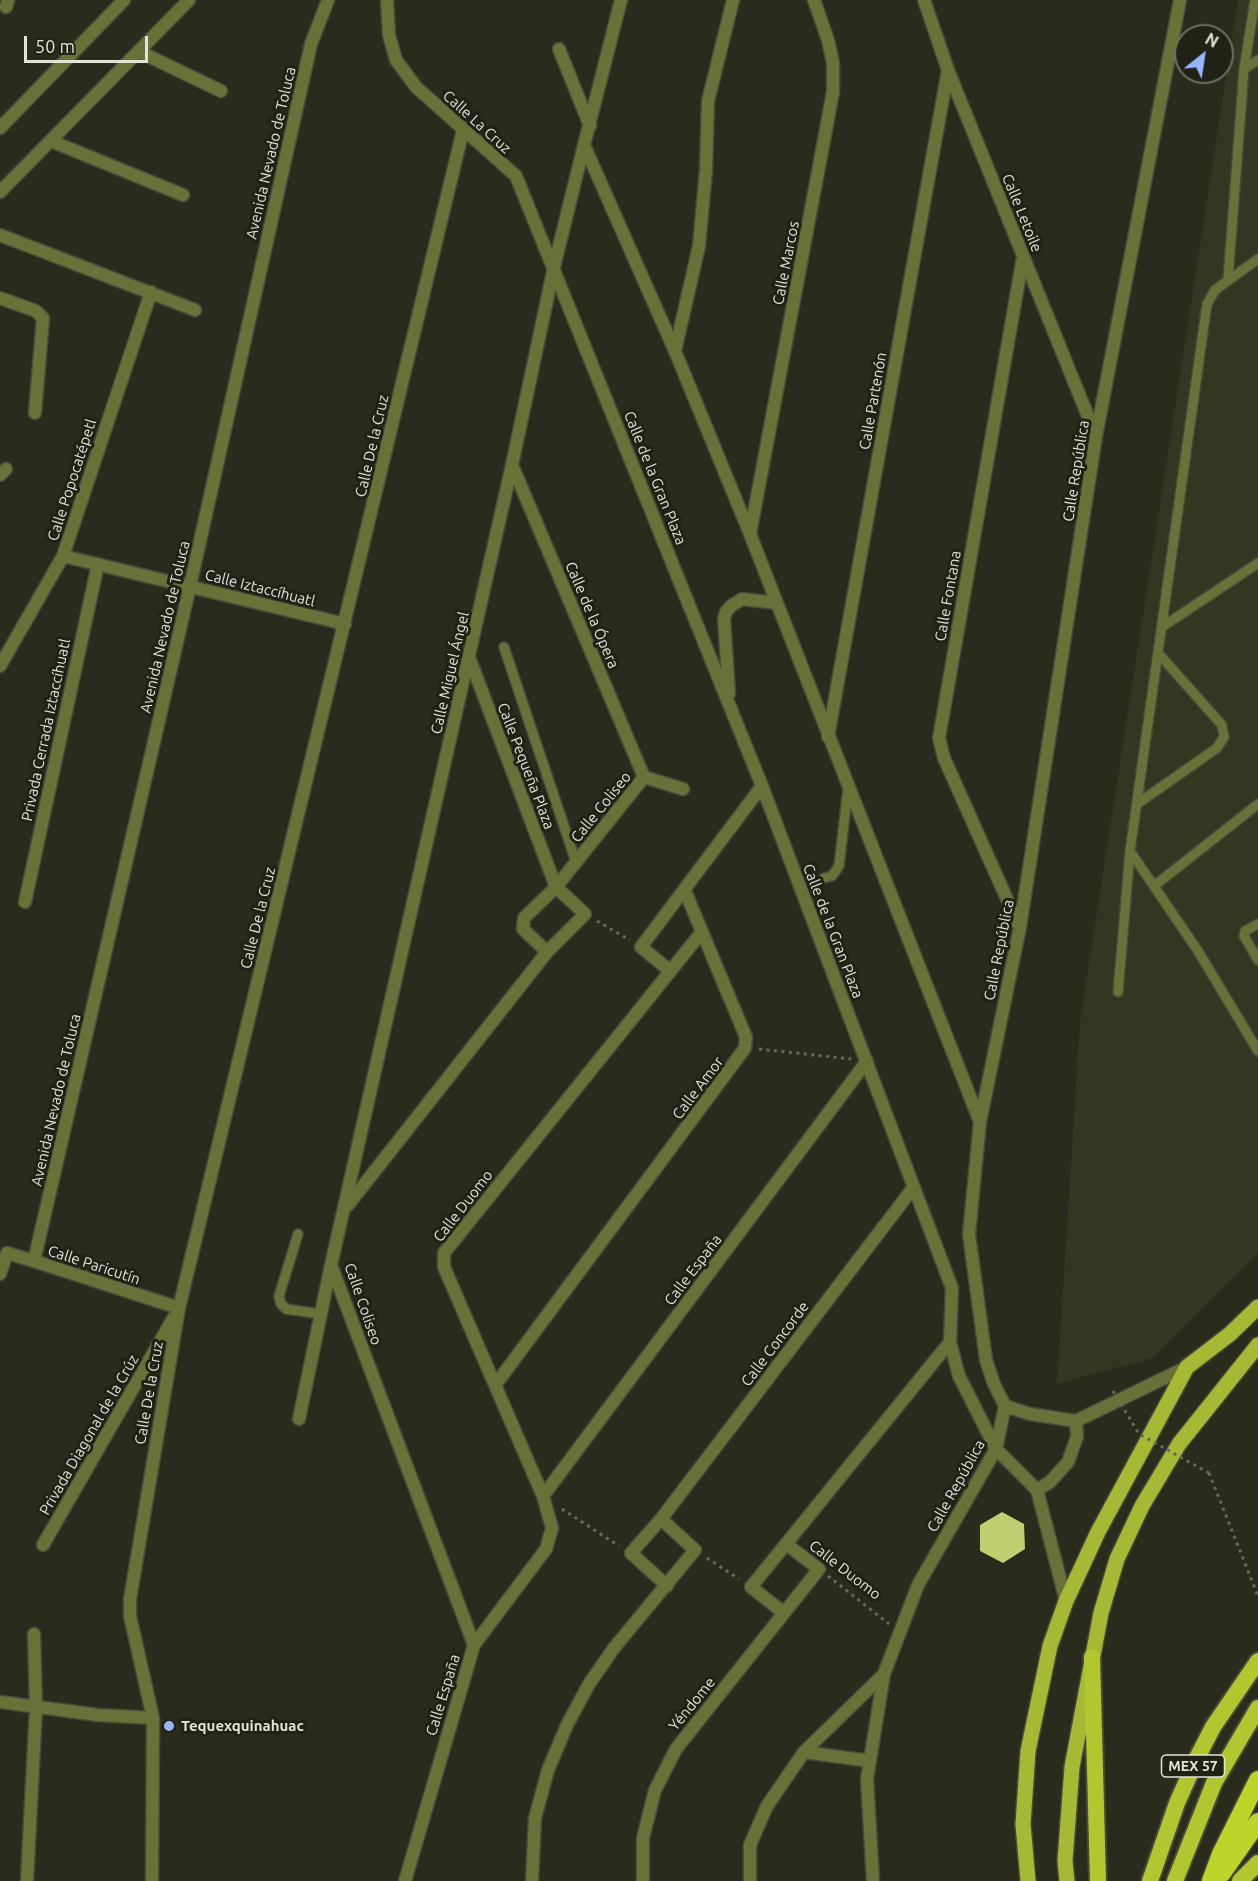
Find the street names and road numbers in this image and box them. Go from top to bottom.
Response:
street label: Avenida Nevado de Toluca [242,65,300,241]
street label: Calle La Cruz [439,87,515,157]
street label: Calle Letoile [998,171,1046,255]
street label: Calle Marcos [769,220,803,306]
street label: Calle Partenón [856,351,890,451]
street label: Calle De la Cruz [352,393,392,499]
street label: Calle de la Gran Plaza [620,409,690,547]
street label: Calle Popocatépetl [44,417,100,543]
street label: Calle República [1059,419,1093,523]
street label: Avenida Nevado de Toluca [136,539,194,715]
street label: Calle Fontana [931,549,965,643]
street label: Calle de la Ópera [561,559,623,671]
street label: Calle Iztaccíhuatl [203,566,317,610]
street label: Calle Miguel Ángel [427,610,473,736]
street label: Privada Cerrada Iztaccíhuatl [18,637,74,823]
street label: Calle Pequeña Plaza [494,700,558,832]
street label: Calle Coliseo [567,768,635,846]
street label: Calle de la Gran Plaza [799,861,867,1001]
street label: Calle De la Cruz [237,865,279,971]
street label: Calle República [980,898,1018,1002]
street label: Avenida Nevado de Toluca [27,1012,85,1188]
street label: Calle Amor [669,1053,727,1123]
street label: Calle Duomo [429,1167,497,1245]
street label: Calle España [660,1231,726,1309]
street label: Calle Paricutín [46,1242,142,1288]
street label: Calle Coliseo [341,1261,385,1347]
street label: Calle Concorde [737,1298,813,1390]
street label: Calle De la Cruz [131,1340,167,1446]
street label: Privada Diagonal de la Crúz [36,1352,142,1518]
street label: Calle República [923,1437,989,1535]
street label: Calle Duomo [806,1536,884,1604]
street label: Calle España [422,1652,464,1738]
street label: Yéndome [665,1674,719,1734]
road number: MEX 57 [1162,1755,1224,1777]

